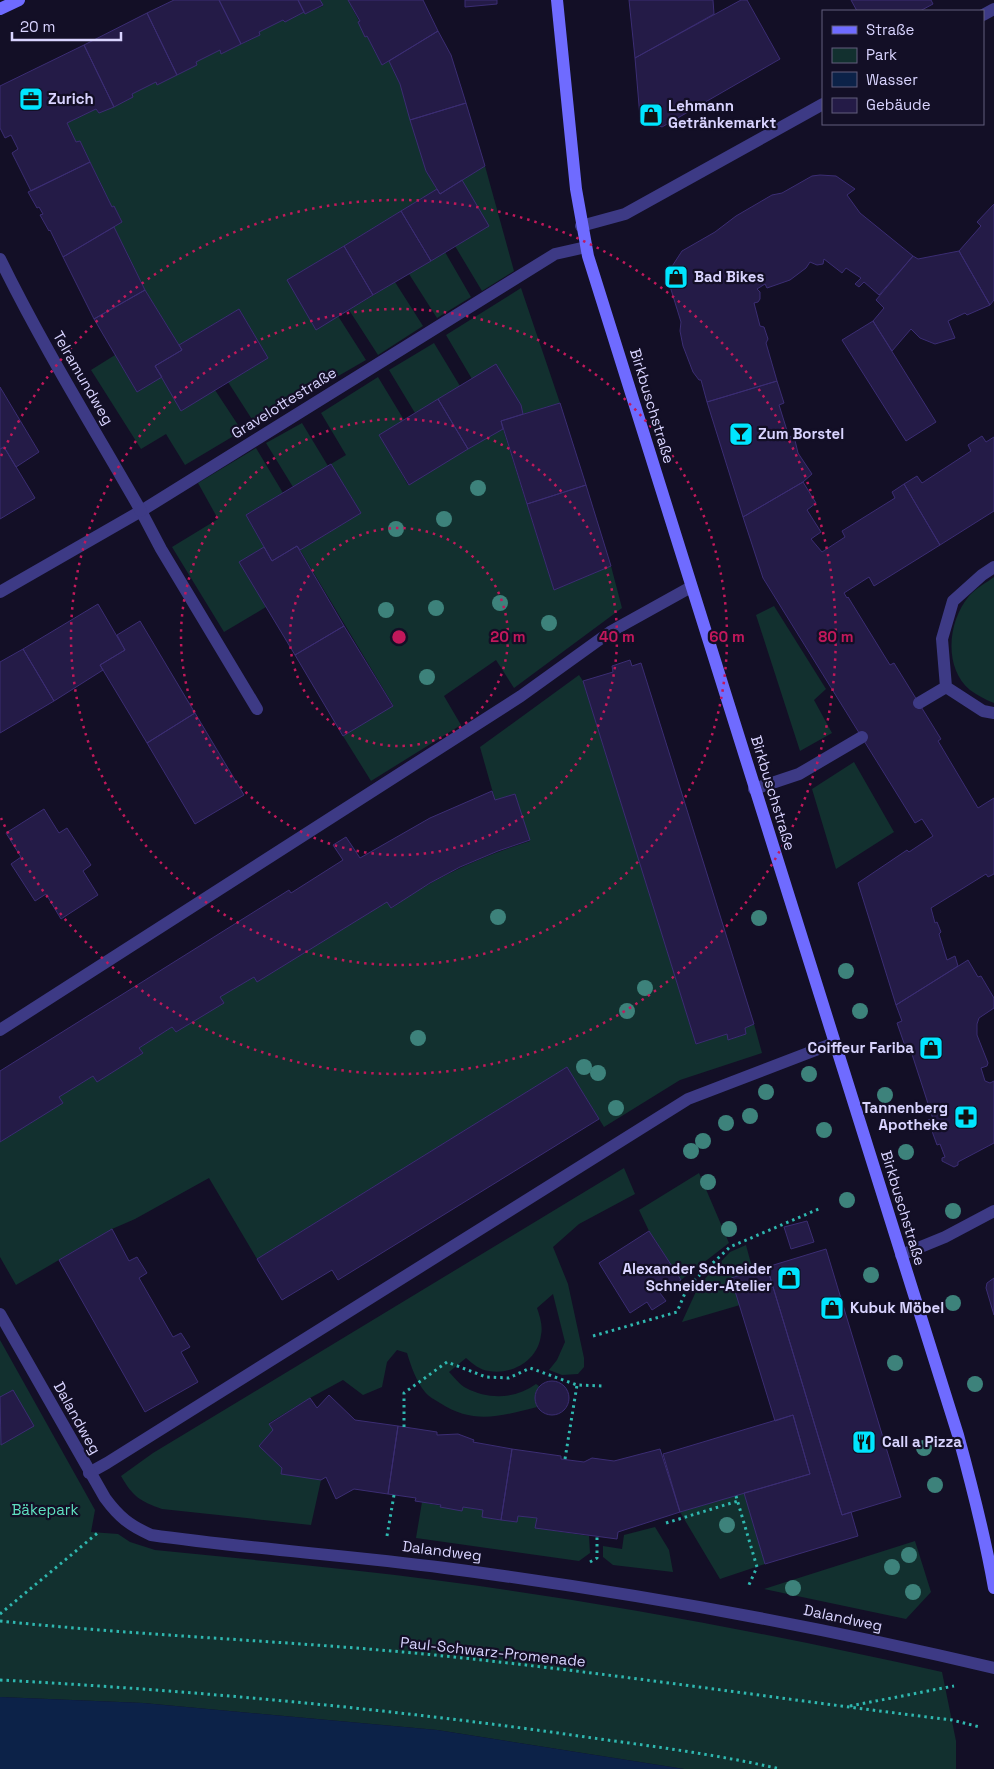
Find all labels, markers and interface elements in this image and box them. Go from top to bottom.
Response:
scale bar [12,10,121,42]
legend [822,10,984,125]
text: 20 m [20,17,55,36]
text: Straße [866,20,915,39]
text: Park [866,45,897,64]
text: Wasser [866,70,918,89]
office icon: Zurich [18,86,44,112]
place label: Zurich [48,89,94,108]
text: Gebäude [866,95,931,114]
place label: Lehmann Getränkemarkt [668,96,776,132]
shop icon: Lehmann Getränkemarkt [638,102,664,128]
shop icon: Bad Bikes [663,264,689,290]
place label: Bad Bikes [694,267,764,286]
street label: Telramundweg [49,327,118,428]
street label: Birkbuschstraße [626,346,679,466]
street label: Gravelottestraße [228,362,340,443]
bar icon: Zum Borstel [728,421,754,447]
place label: Zum Borstel [758,424,844,443]
text: 20 m [490,627,526,646]
text: 40 m [599,627,635,646]
text: 60 m [709,627,745,646]
text: 80 m [818,627,854,646]
centre of rings [390,628,408,646]
street label: Birkbuschstraße [747,733,800,853]
shop icon: Coiffeur Fariba [918,1035,944,1061]
place label: Coiffeur Fariba [808,1038,914,1057]
place label: Tannenberg Apotheke [862,1098,948,1134]
pharmacy icon: Tannenberg Apotheke [953,1104,979,1130]
street label: Birkbuschstraße [877,1148,930,1268]
place label: Alexander Schneider Schneider-Atelier [623,1259,772,1295]
shop icon: Alexander Schneider Schneider-Atelier [776,1265,802,1291]
shop icon: Kubuk Möbel [819,1295,845,1321]
place label: Kubuk Möbel [850,1298,944,1317]
street label: Dalandweg [50,1378,105,1457]
restaurant icon: Call a Pizza [851,1429,877,1455]
place label: Call a Pizza [882,1432,962,1451]
park label: Bäkepark [11,1500,79,1519]
street label: Dalandweg [401,1536,483,1565]
street label: Dalandweg [802,1600,884,1635]
street label: Paul-Schwarz-Promenade [399,1632,587,1671]

